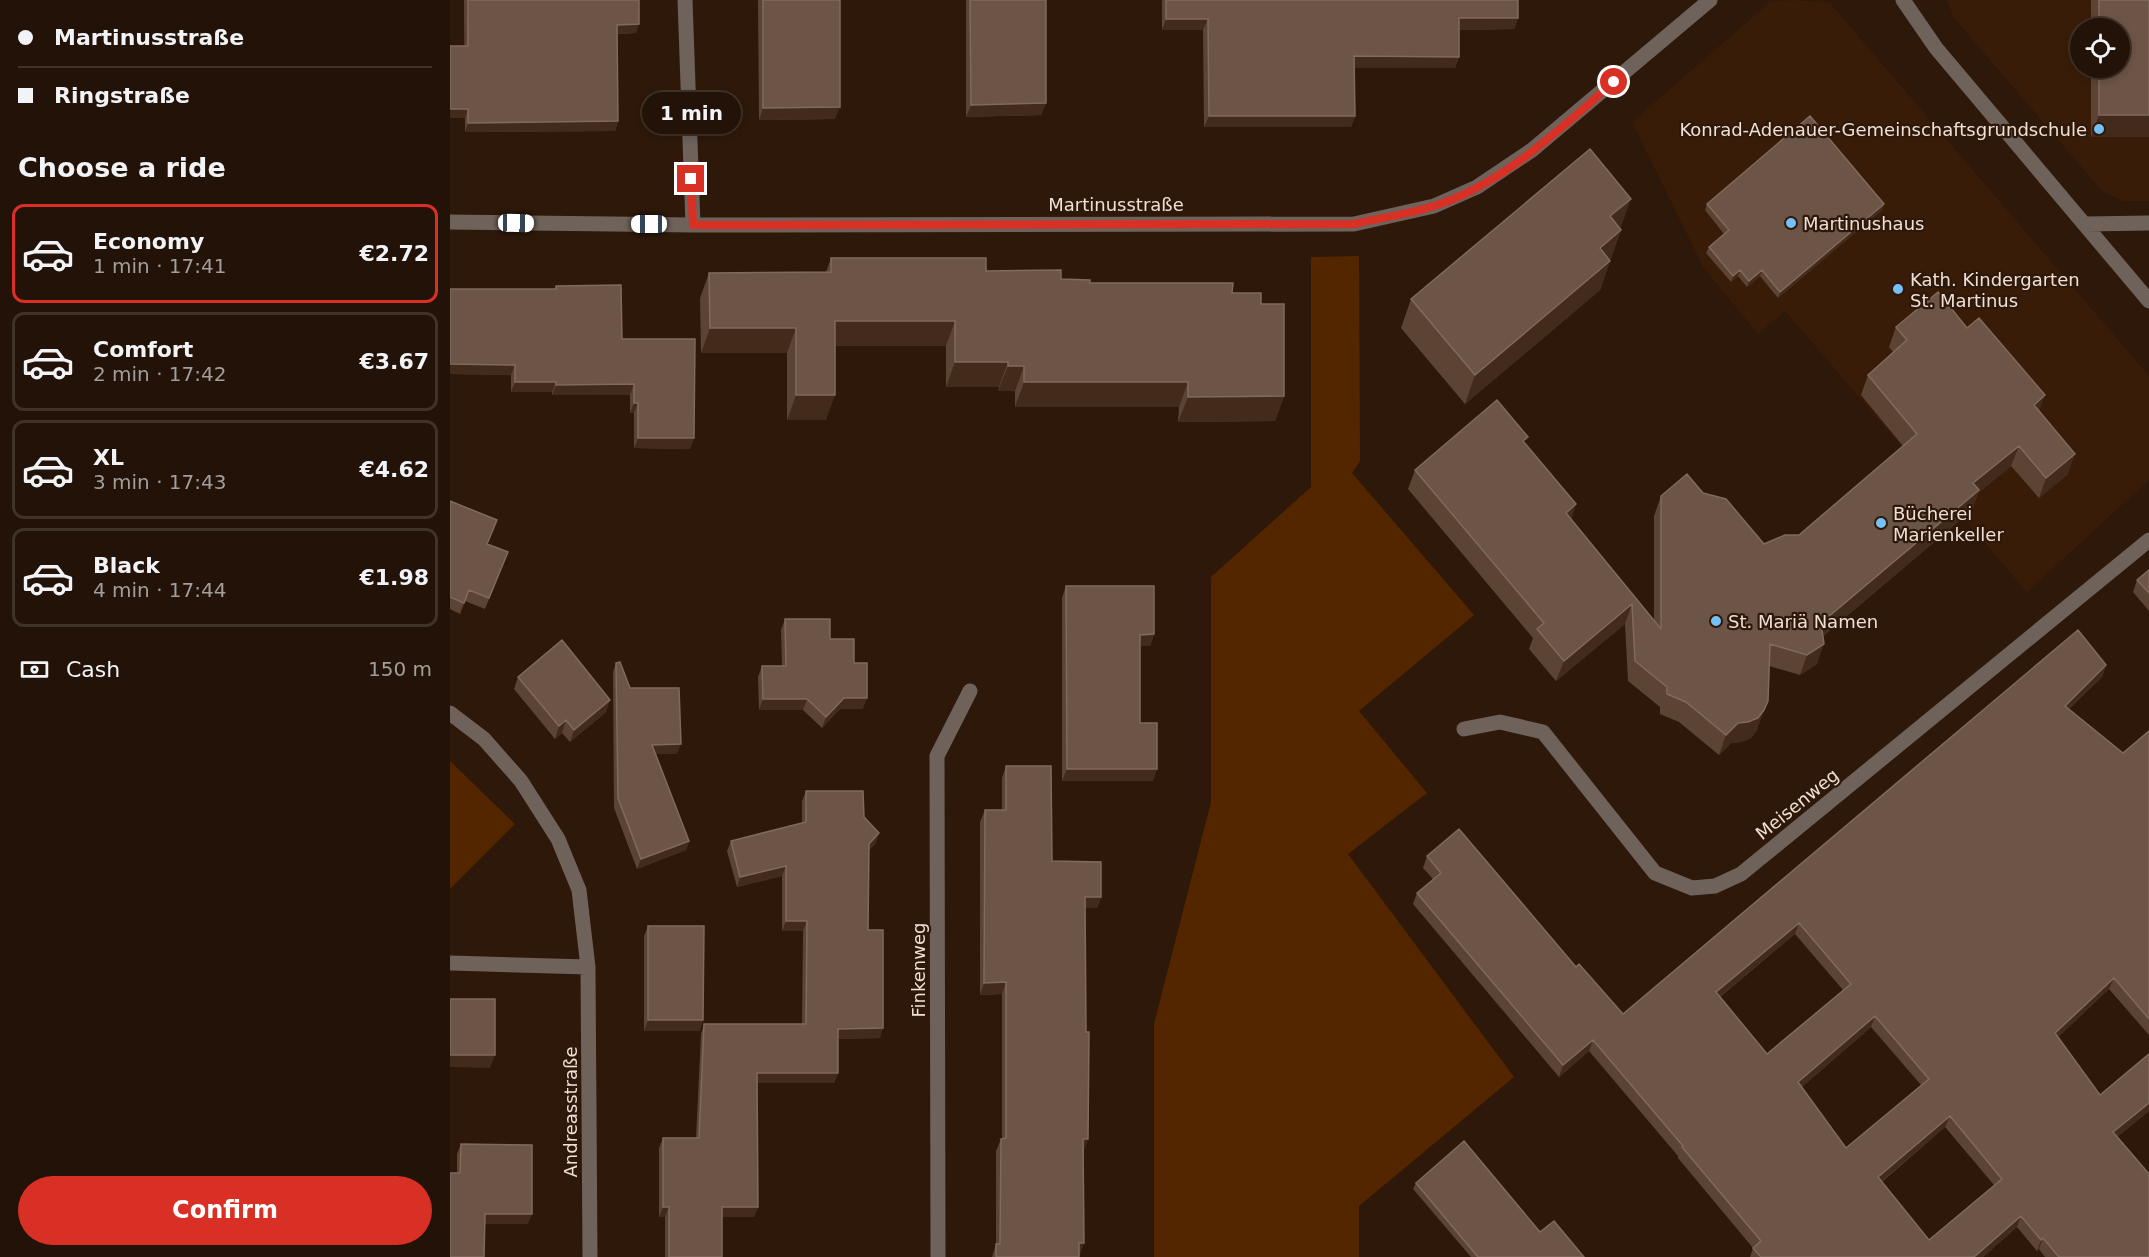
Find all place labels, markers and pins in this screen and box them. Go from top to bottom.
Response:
place label: Konrad-Adenauer-Gemeinschaftsgrundschule [1679,119,2087,140]
marker: Konrad-Adenauer-Gemeinschaftsgrundschule [2092,122,2106,136]
place label: Martinushaus [1803,213,1924,234]
marker: Martinushaus [1784,216,1798,230]
place label: Kath. Kindergarten St. Martinus [1910,269,2080,311]
marker: Kath. Kindergarten St. Martinus [1891,282,1905,296]
place label: Bücherei Marienkeller [1893,503,2004,545]
marker: Bücherei Marienkeller [1874,516,1888,530]
place label: St. Mariä Namen [1728,611,1878,632]
marker: St. Mariä Namen [1709,614,1723,628]

